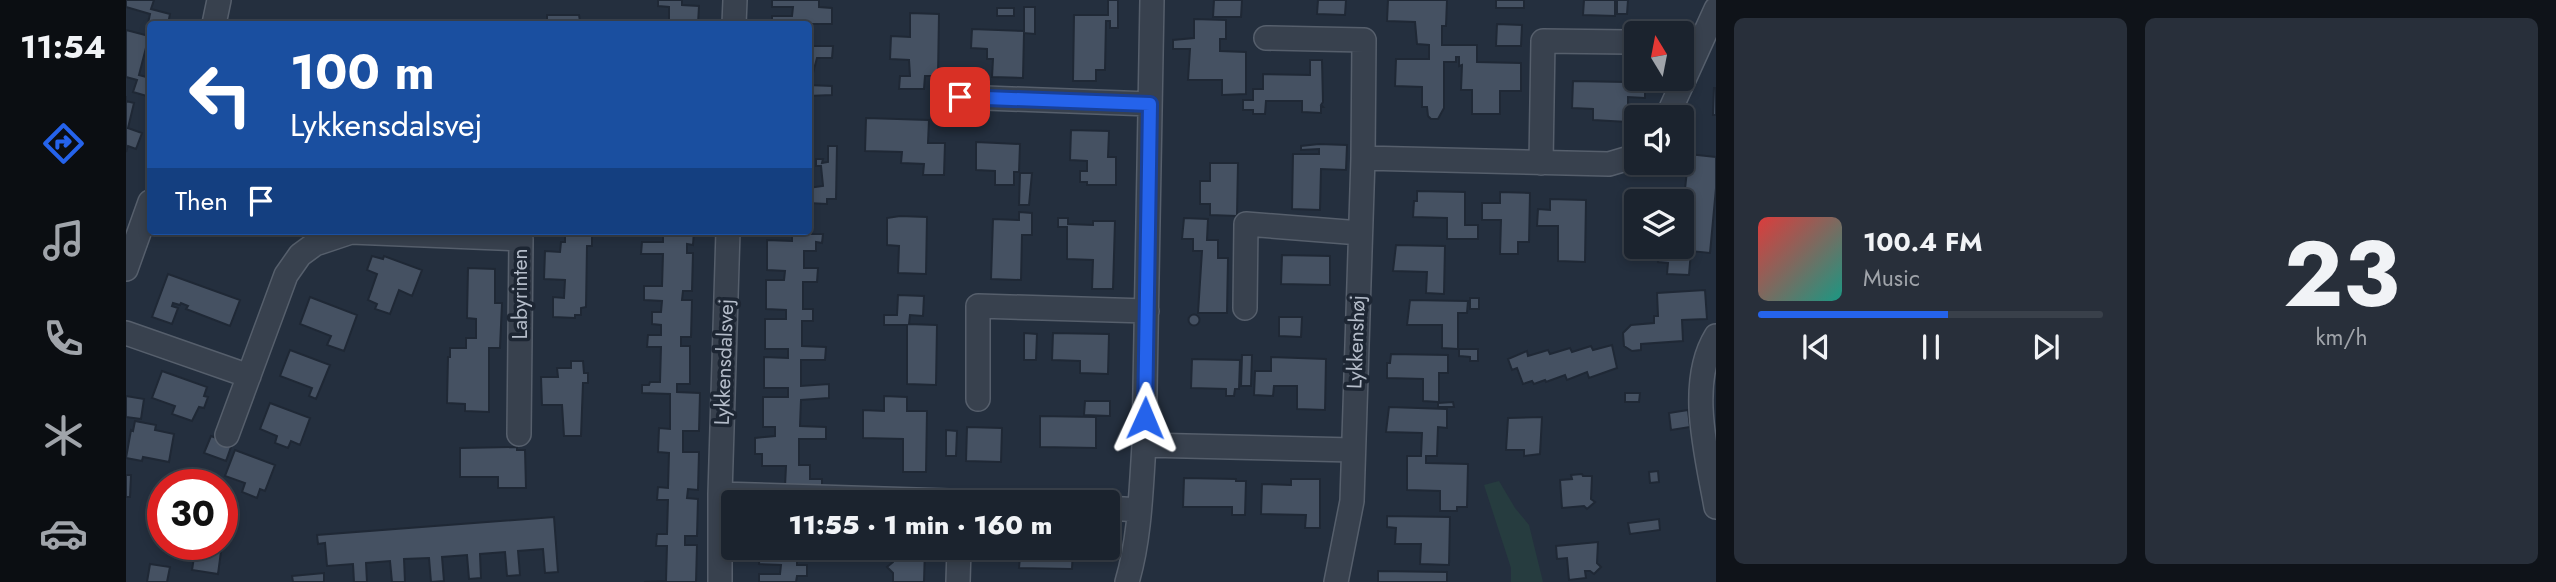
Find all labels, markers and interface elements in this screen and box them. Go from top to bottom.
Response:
north arrow [1624,21,1694,91]
map controls [1624,21,1694,259]
text: 11:54 [20,24,106,70]
text: 100 m [290,37,435,107]
icon: left [175,49,266,140]
pin [930,67,990,127]
icon: arrive [941,78,979,116]
text: Lykkensdalsvej [290,102,483,148]
button: sound [1624,105,1694,175]
icon: directions [39,119,88,168]
text: Then [175,182,228,220]
icon: arrive [242,182,280,220]
button: layers [1624,189,1694,259]
text: 23 [2283,209,2400,340]
icon: music [39,216,88,265]
text: 100.4 FM [1863,223,1983,261]
street label: Labyrinten [505,248,535,340]
text: Music [1863,261,1920,295]
street label: Lykkenshøj [1339,295,1373,389]
street label: Lykkensdalsvej [707,298,741,426]
icon: phone [39,314,88,363]
text: km/h [2316,320,2367,354]
icon: previous [1797,328,1835,366]
icon: pause [1912,328,1950,366]
icon: next [2027,328,2065,366]
position arrow [1108,381,1182,455]
icon: climate [39,411,88,460]
speed limit sign: 30 [147,469,238,560]
text: 11:55 · 1 min · 160 m [789,506,1052,544]
icon: car [39,509,88,558]

